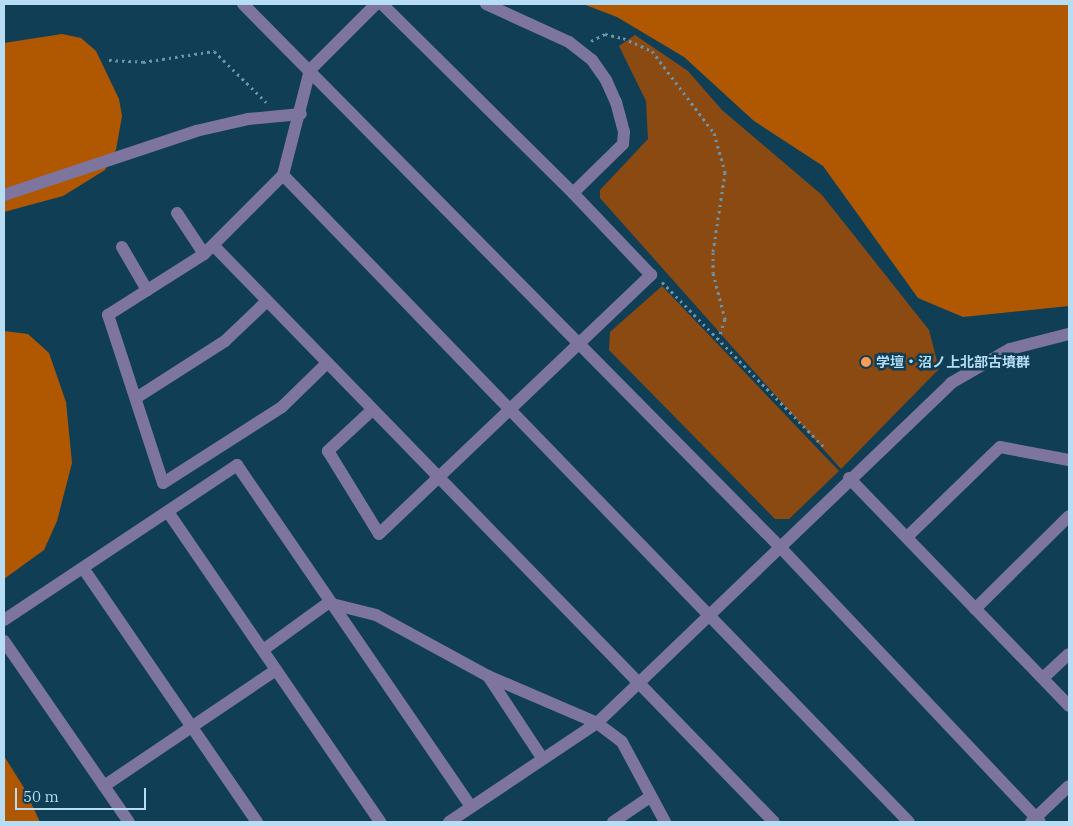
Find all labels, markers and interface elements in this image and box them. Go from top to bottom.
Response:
place label: 学壇・沼ノ上北部古墳群 [876,354,1030,370]
marker: 学壇・沼ノ上北部古墳群 [860,356,872,368]
scale bar [18,778,149,810]
text: 50 m [23,787,59,806]

